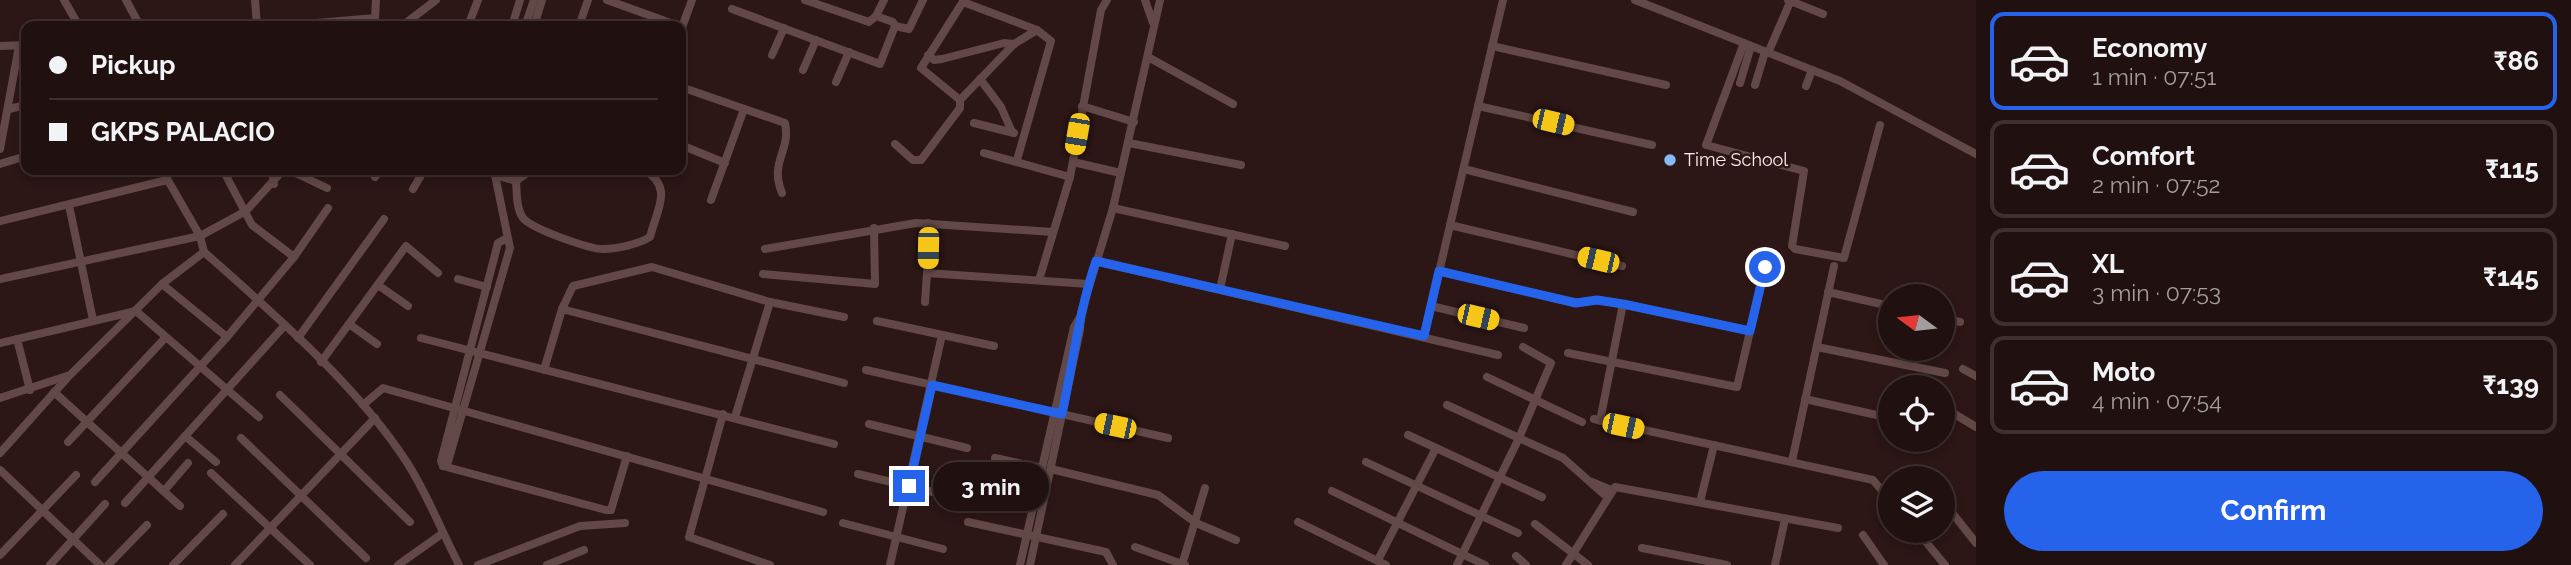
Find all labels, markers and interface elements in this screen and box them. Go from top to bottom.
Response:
icon: car [2008,30,2071,93]
text: Economy [2092,33,2207,63]
text: ₹86 [2494,46,2539,76]
text: Pickup [91,50,176,80]
text: 1 min · 07:51 [2092,63,2216,90]
car [1531,107,1576,137]
car [1064,111,1091,157]
text: GKPS PALACIO [91,117,275,147]
icon: car [2008,138,2071,201]
text: Comfort [2092,141,2195,171]
place label: Time School [1684,149,1788,170]
marker: Time School [1662,152,1678,168]
text: ₹115 [2485,154,2539,184]
text: 2 min · 07:52 [2092,171,2221,198]
car [918,227,939,269]
car [1576,245,1621,275]
icon: car [2008,246,2071,309]
text: XL [2092,249,2124,279]
route start [1749,251,1781,283]
text: ₹145 [2483,262,2539,292]
text: 3 min · 07:53 [2092,279,2221,306]
north arrow [1878,284,1955,360]
map controls [1878,284,1955,543]
car [1456,302,1501,332]
icon: car [2008,354,2071,417]
text: Moto [2092,357,2155,387]
text: ₹139 [2482,370,2539,400]
button: locate [1878,375,1955,452]
text: 4 min · 07:54 [2092,387,2222,414]
car [1093,411,1138,441]
car [1601,411,1646,441]
callout: 3 min [934,462,1049,510]
button: layers [1878,466,1955,543]
route end [893,470,925,502]
button: Confirm [2004,471,2543,551]
text: 3 min [961,473,1021,500]

